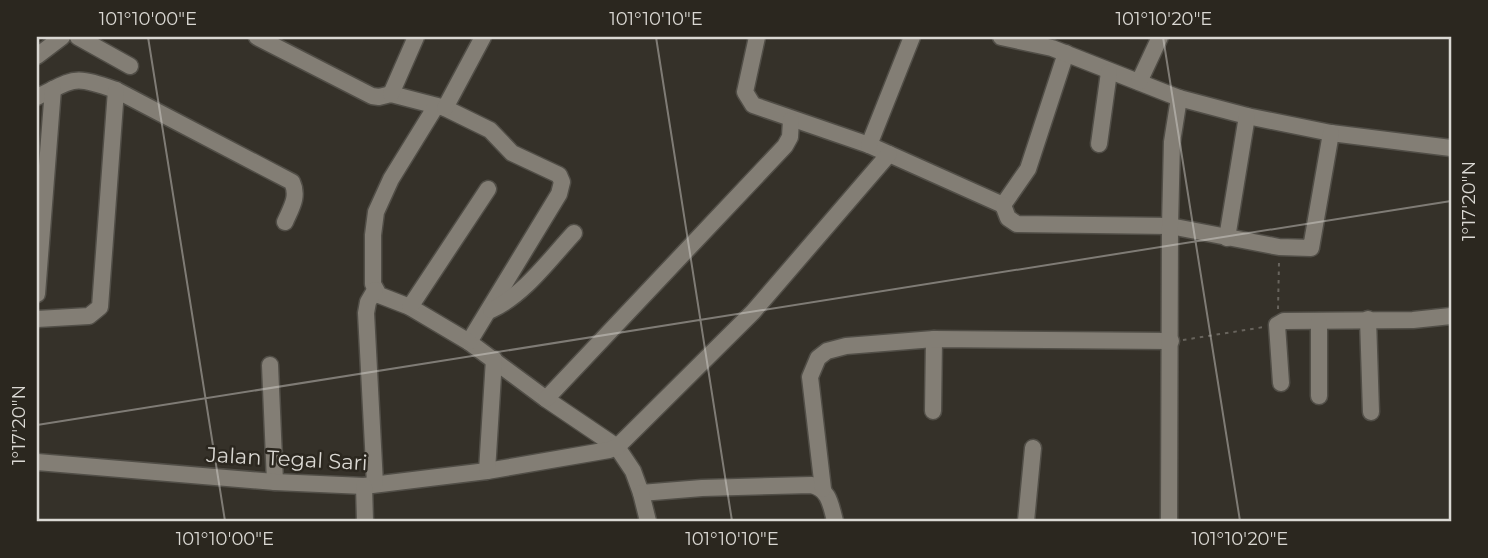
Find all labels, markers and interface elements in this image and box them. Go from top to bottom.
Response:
text: 101°10'00"E [99,8,197,30]
text: 101°10'10"E [609,8,703,30]
text: 101°10'20"E [1116,8,1212,30]
text: 1°17'20"N [1458,161,1480,241]
text: 1°17'20"N [8,385,30,465]
street label: Jalan Tegal Sari [205,442,368,475]
text: 101°10'00"E [176,528,274,550]
text: 101°10'10"E [685,528,779,550]
text: 101°10'20"E [1192,528,1288,550]

